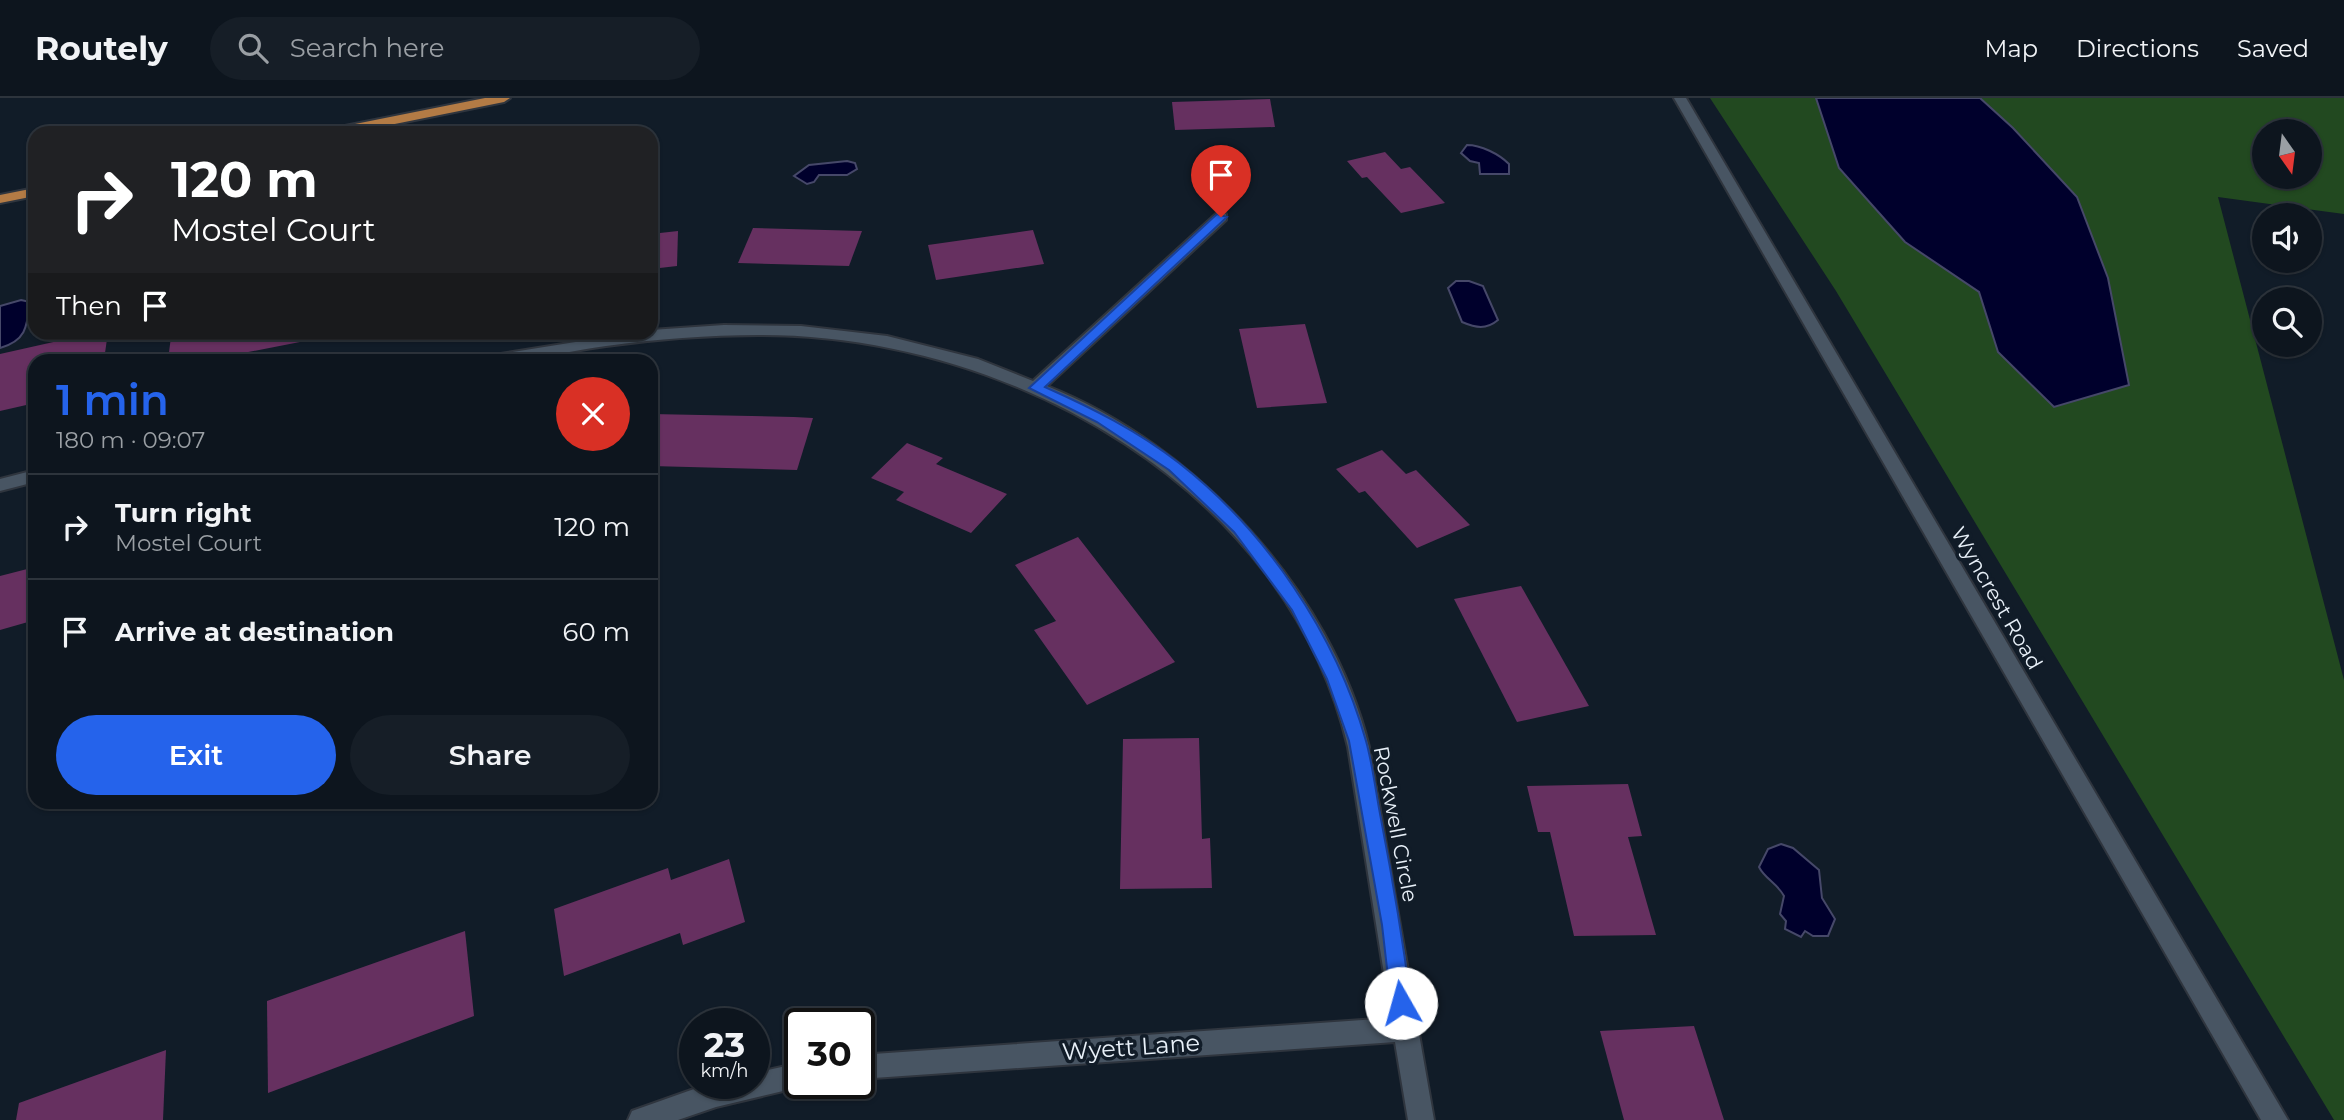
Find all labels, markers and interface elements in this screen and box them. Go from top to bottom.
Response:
search box [210,17,700,80]
text: Routely [35,28,168,68]
icon: search [234,29,272,67]
text: Search here [290,32,445,64]
text: Map [1985,34,2038,63]
text: Directions [2076,34,2199,63]
text: Saved [2237,34,2309,63]
north arrow [2252,119,2322,189]
map controls [2252,119,2322,357]
pin [1191,145,1251,217]
text: 120 m [171,150,318,209]
icon: right [56,154,147,245]
icon: arrive [1202,156,1240,194]
button: sound [2252,203,2322,273]
text: Mostel Court [171,210,376,249]
icon: arrive [136,287,174,325]
button: search [2252,287,2322,357]
text: Then [56,290,122,322]
text: 1 min [56,374,169,426]
button: close [556,377,630,451]
text: 180 m · 09:07 [56,426,205,454]
text: Turn right [115,497,251,529]
icon: right [56,508,94,546]
text: 120 m [554,511,630,543]
street label: Wyncrest Road [1946,522,2048,674]
text: Mostel Court [115,529,262,557]
icon: arrive [56,613,94,651]
text: Arrive at destination [115,616,394,648]
text: 60 m [563,616,630,648]
button: Exit [56,715,336,795]
button: Share [350,715,630,795]
street label: Rockwell Circle [1369,744,1423,904]
position arrow [1364,966,1438,1040]
speed limit sign: 30 [784,1008,875,1099]
text: 23 [704,1023,745,1066]
street label: Wyett Lane [1061,1028,1201,1066]
text: km/h [700,1060,749,1082]

